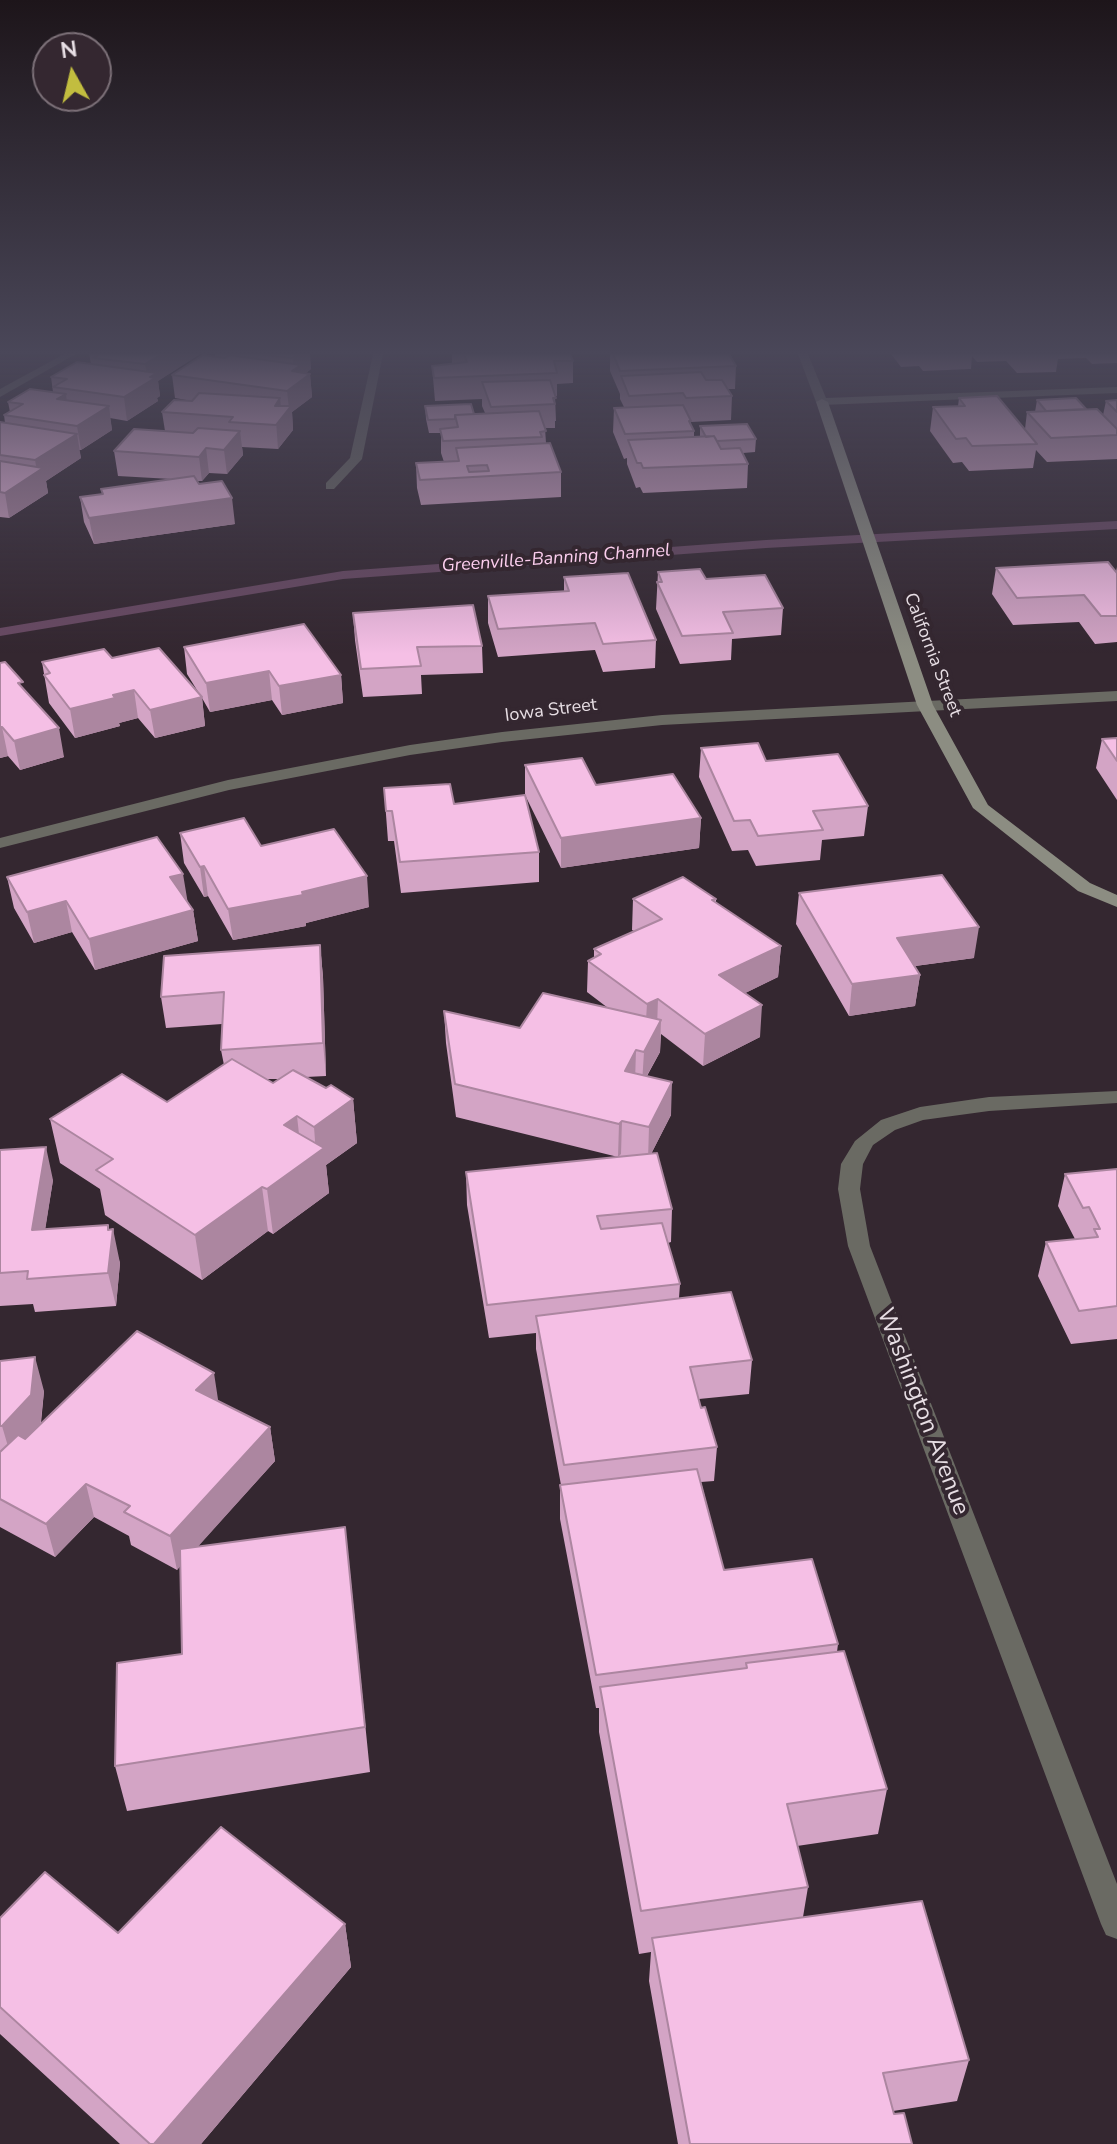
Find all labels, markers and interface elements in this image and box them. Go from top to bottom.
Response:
north arrow [32,32,112,112]
text: N [59,34,79,66]
water label: Greenville-Banning Channel [441,540,671,578]
street label: California Street [898,590,966,720]
street label: Iowa Street [504,695,598,727]
street label: Washington Avenue [869,1304,975,1520]

